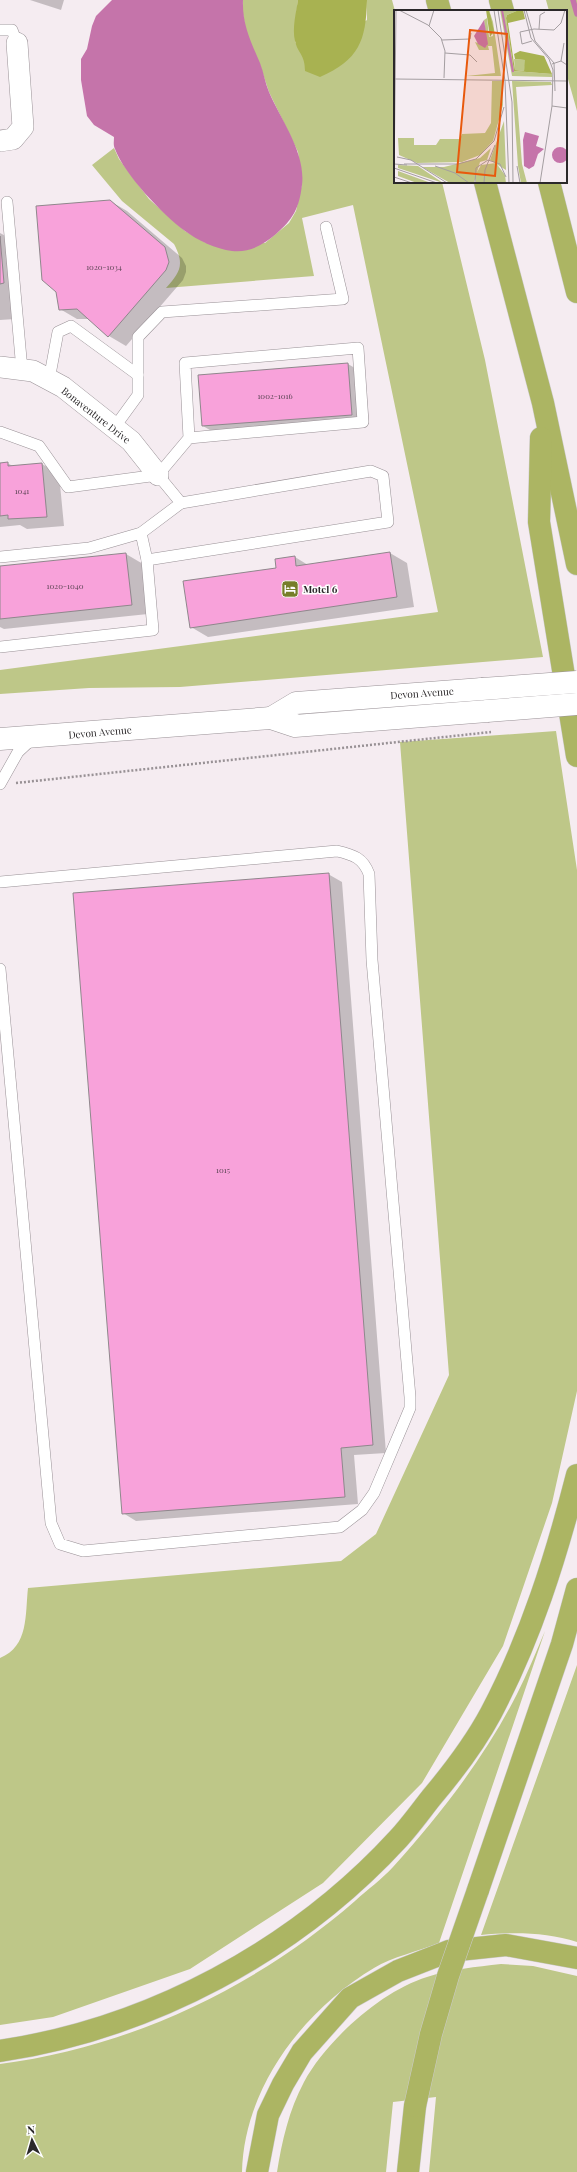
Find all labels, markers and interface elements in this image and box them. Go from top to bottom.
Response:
inset map [394,10,567,183]
house number: 1020-1034 [86,261,122,272]
street label: Bonaventure Drive [59,384,133,446]
house number: 1002-1016 [257,390,293,401]
house number: 1041 [15,485,29,496]
hotel icon: Motel 6 [280,579,300,599]
house number: 1020-1040 [47,580,84,591]
place label: Motel 6 [303,582,338,596]
street label: Devon Avenue [390,684,454,702]
street label: Devon Avenue [68,722,132,742]
house number: 1015 [216,1164,230,1175]
north arrow [12,2120,52,2160]
text: N [26,2122,36,2137]

